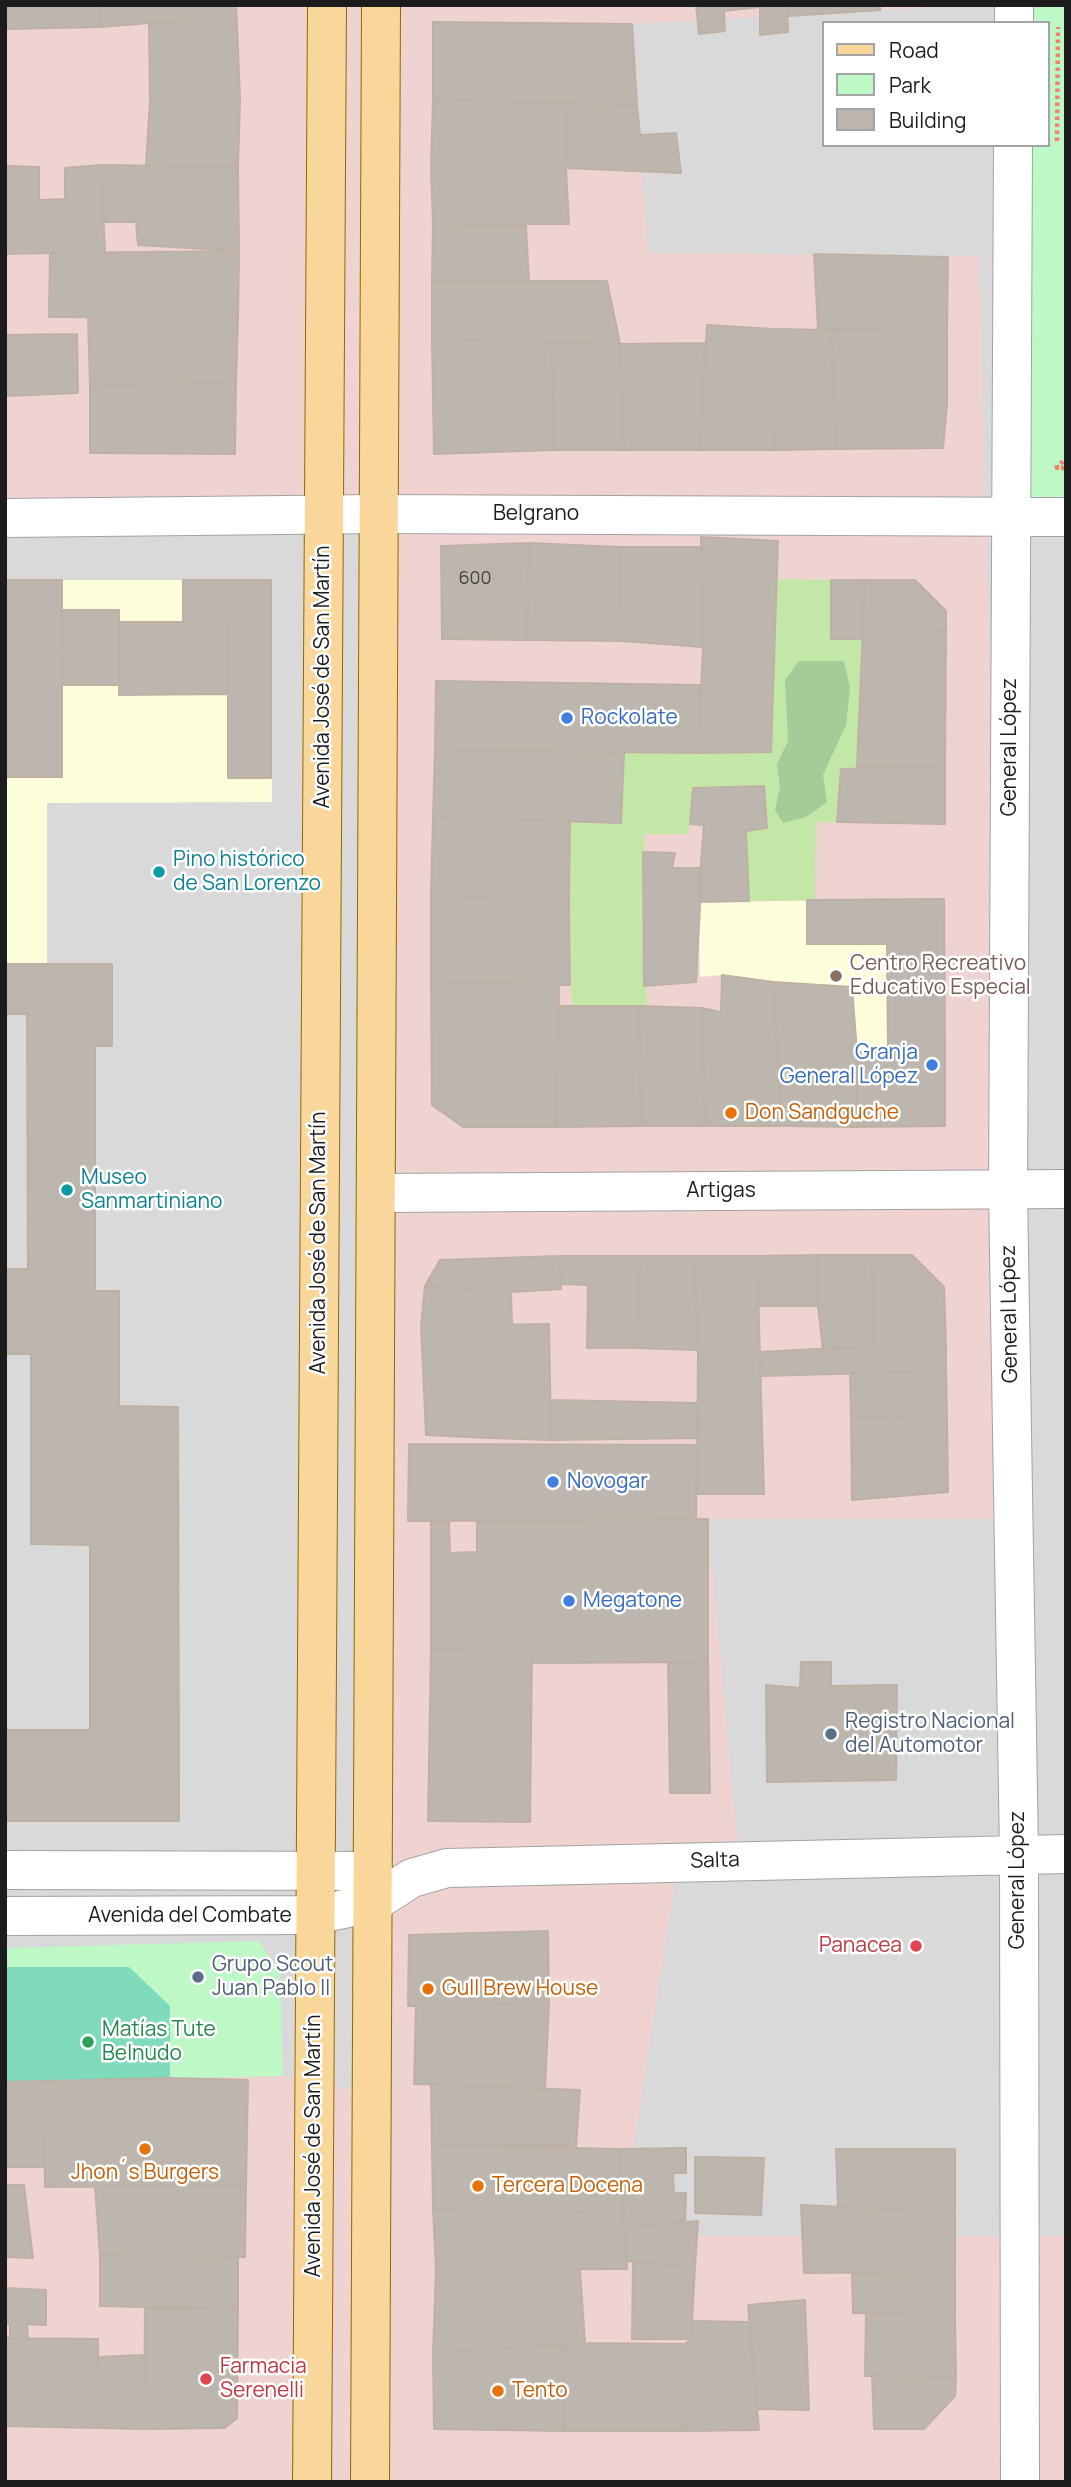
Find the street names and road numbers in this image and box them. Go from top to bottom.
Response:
street label: Belgrano [493,501,579,527]
street label: Avenida José de San Martín [310,546,336,808]
street label: General López [997,678,1023,816]
street label: Avenida José de San Martín [306,1112,332,1374]
street label: Artigas [686,1178,756,1204]
street label: General López [996,1245,1024,1383]
street label: General López [1005,1811,1031,1949]
street label: Salta [690,1848,740,1874]
street label: Avenida del Combate [88,1903,292,1929]
street label: Avenida José de San Martín [301,2015,327,2277]

